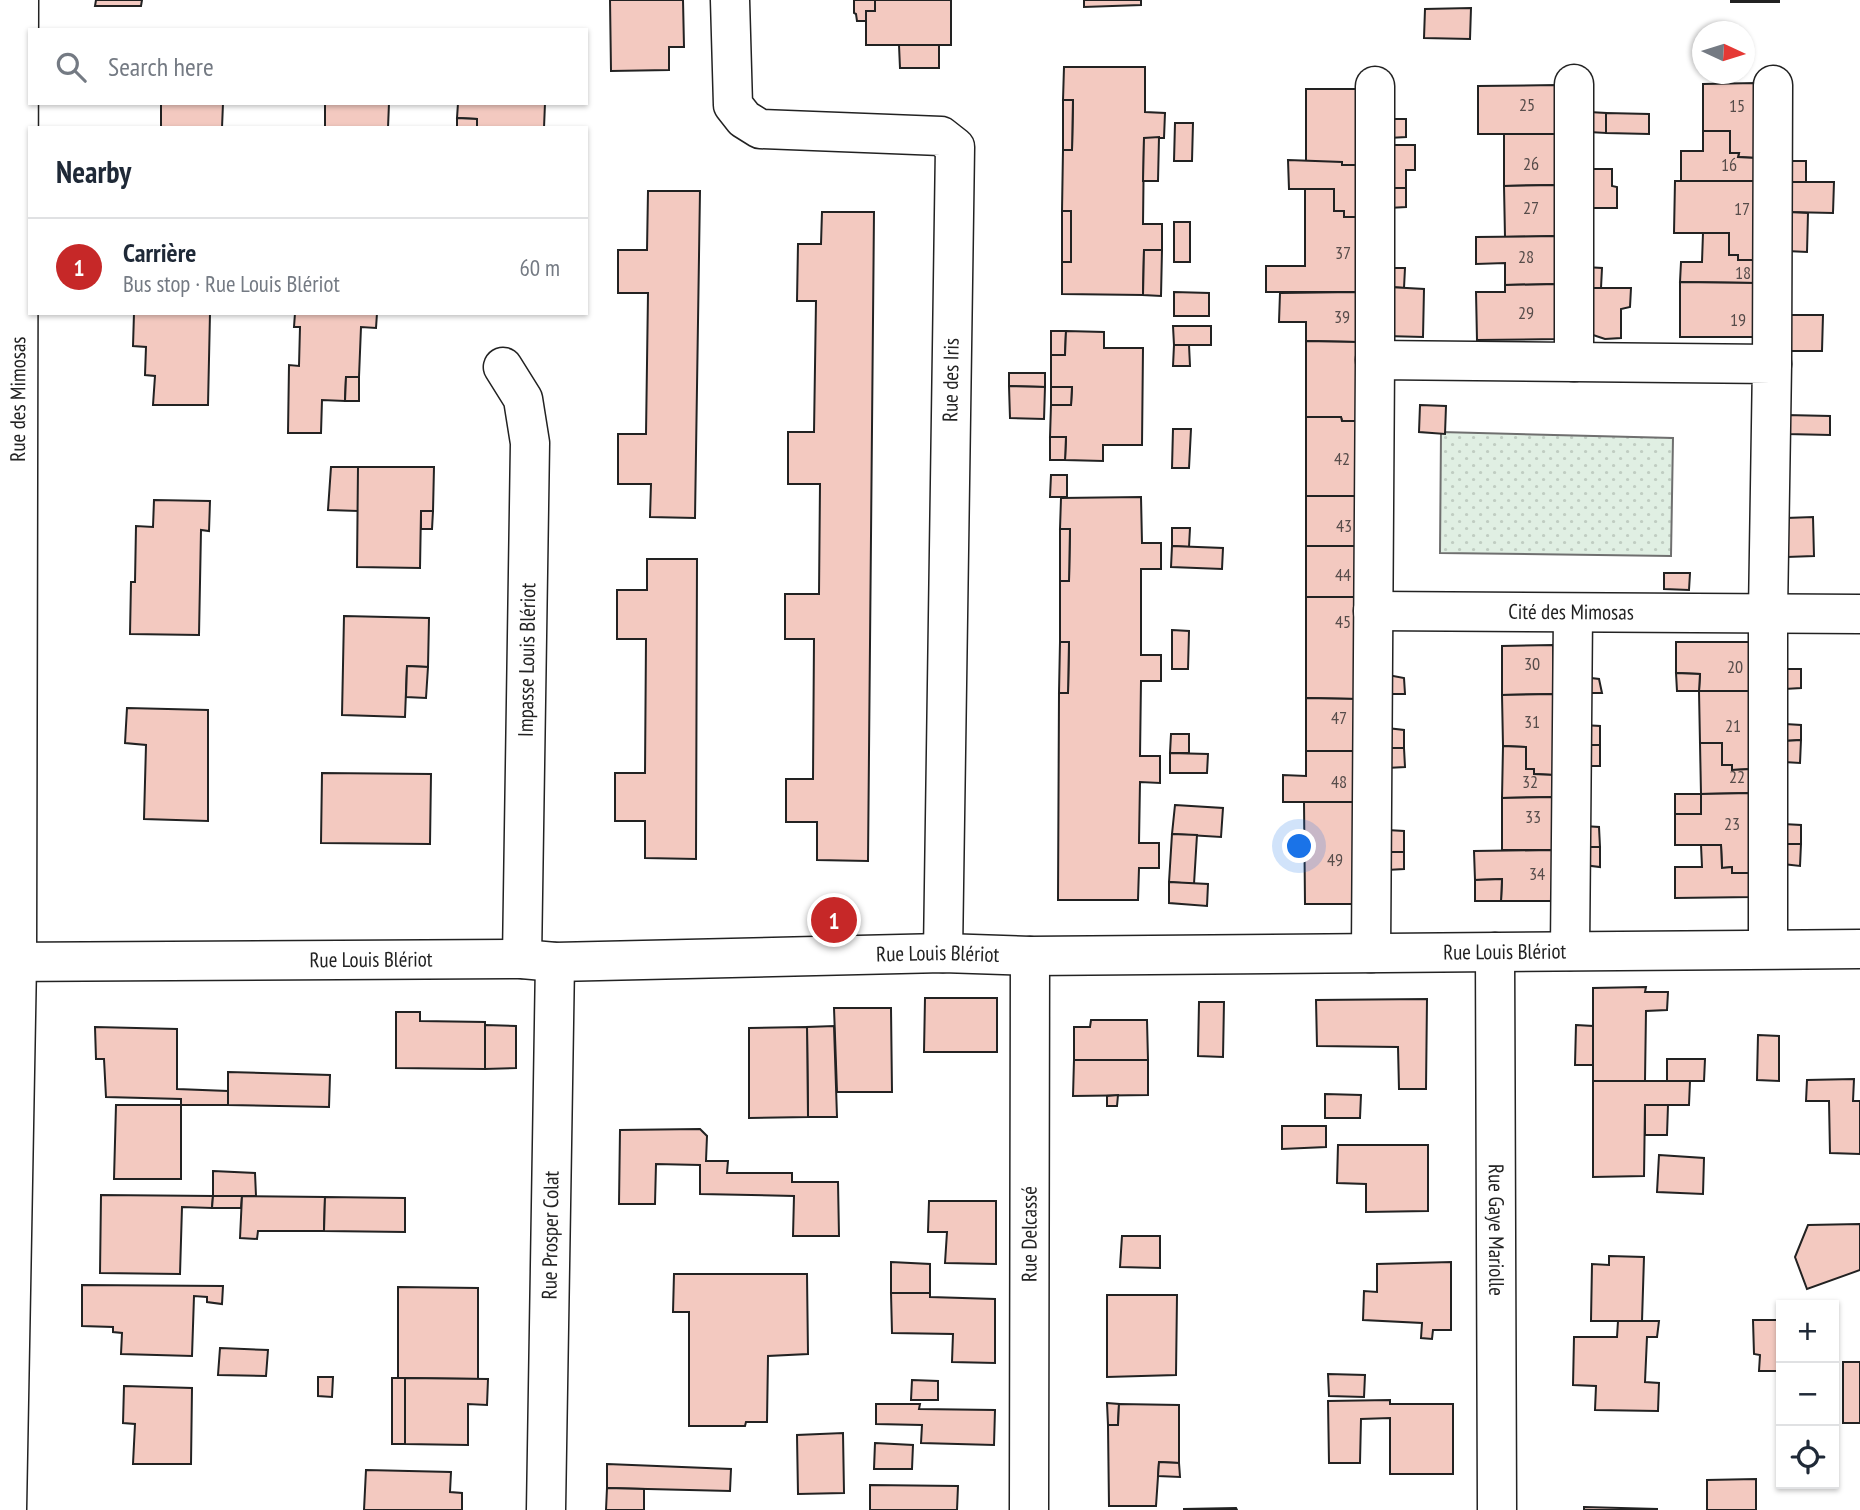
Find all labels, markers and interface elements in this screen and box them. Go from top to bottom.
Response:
north arrow [1692,21,1755,84]
search box [28,28,588,105]
icon: search [52,48,90,86]
text: Search here [108,50,214,83]
house number: 25 [1519,93,1535,116]
house number: 15 [1729,94,1745,117]
text: Nearby [56,152,131,191]
house number: 26 [1523,152,1539,175]
house number: 16 [1721,153,1737,176]
house number: 27 [1523,196,1539,219]
house number: 17 [1734,197,1750,220]
text: Carrière [123,236,196,269]
house number: 37 [1335,241,1351,264]
house number: 28 [1518,245,1534,268]
text: 1 [74,253,85,282]
text: 60 m [519,253,560,282]
house number: 18 [1735,261,1751,284]
text: Bus stop · Rue Louis Blériot [123,269,340,298]
house number: 29 [1518,301,1534,324]
house number: 39 [1334,305,1350,328]
house number: 19 [1730,308,1746,331]
street label: Rue des Mimosas [4,337,31,462]
street label: Rue des Iris [936,338,965,422]
house number: 42 [1334,447,1350,470]
house number: 43 [1336,514,1352,537]
house number: 44 [1335,563,1351,586]
street label: Impasse Louis Blériot [512,582,541,737]
street label: Cité des Mimosas [1508,598,1634,626]
house number: 45 [1335,610,1351,633]
house number: 30 [1524,652,1540,675]
house number: 20 [1727,655,1743,678]
house number: 47 [1331,706,1347,729]
house number: 31 [1524,710,1540,733]
house number: 21 [1725,714,1741,737]
house number: 22 [1729,765,1745,788]
house number: 48 [1331,770,1347,793]
house number: 32 [1522,770,1538,793]
house number: 33 [1525,805,1541,828]
house number: 23 [1724,812,1740,835]
your location [1282,829,1316,863]
house number: 49 [1327,848,1343,871]
house number: 34 [1529,862,1545,885]
pin: 1 [811,894,857,946]
street label: Rue Louis Blériot [1443,937,1567,966]
street label: Rue Louis Blériot [876,939,1000,968]
street label: Rue Louis Blériot [309,946,433,973]
street label: Rue Gaye Mariolle [1483,1164,1510,1296]
street label: Rue Prosper Colat [535,1170,565,1299]
street label: Rue Delcassé [1015,1186,1043,1282]
map controls [1776,1300,1839,1489]
button: + [1776,1300,1839,1363]
button: − [1776,1363,1839,1426]
button: locate [1776,1426,1839,1489]

